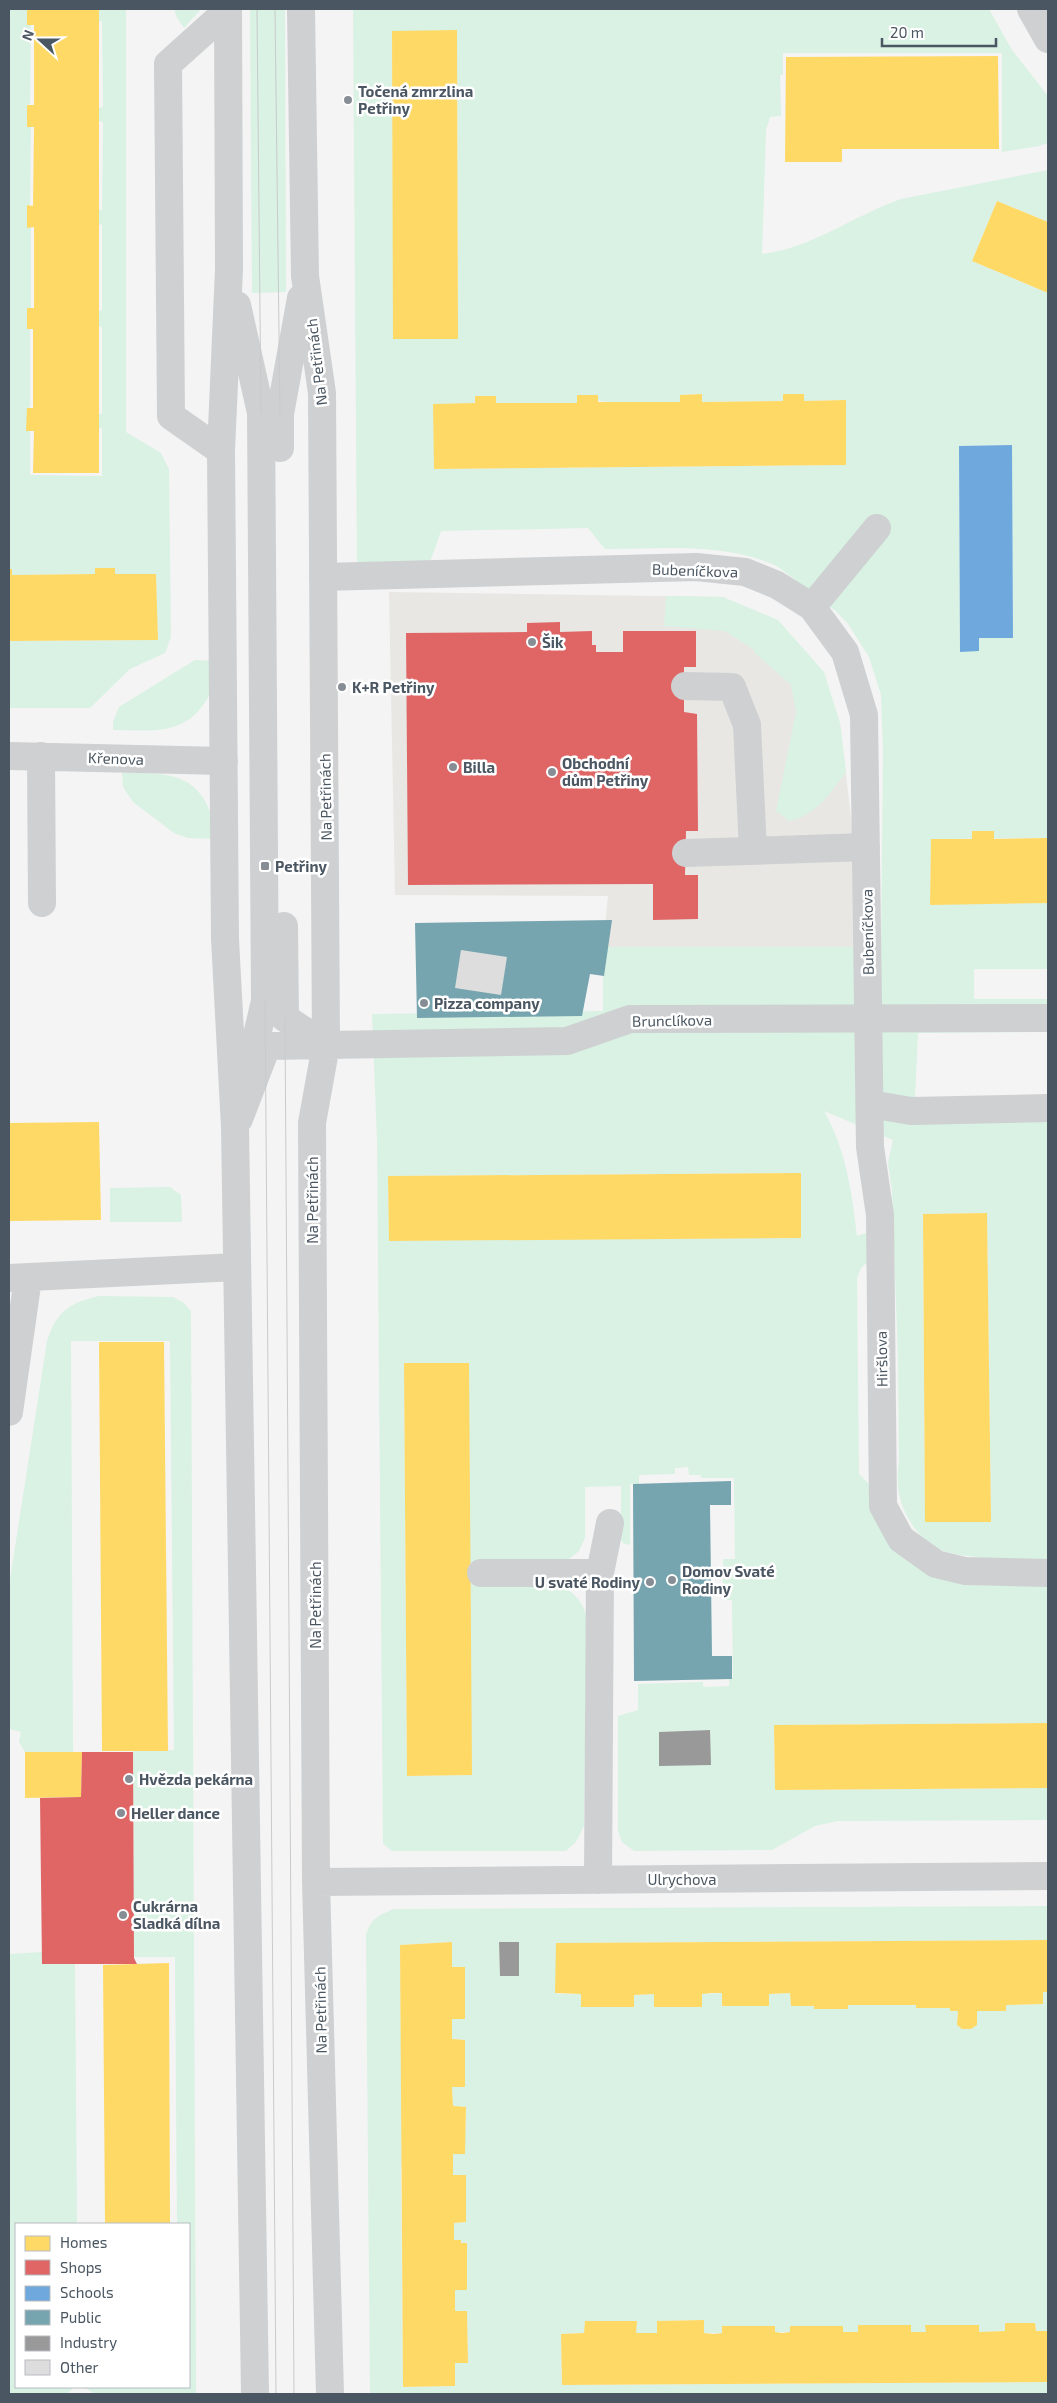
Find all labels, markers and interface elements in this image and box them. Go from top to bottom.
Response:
north arrow [15,15,65,65]
scale bar [882,15,996,47]
text: 20 m [890,23,924,41]
text: N [18,27,37,43]
place label: Točená zmrzlina Petřiny [358,82,473,118]
marker: Točená zmrzlina Petřiny [342,94,354,106]
street label: Na Petřinách [302,318,330,406]
street label: Bubeníčkova [652,560,738,580]
place label: Šik [542,633,564,651]
marker: Šik [526,636,538,648]
place label: K+R Petřiny [352,678,435,697]
marker: K+R Petřiny [336,681,348,693]
street label: Křenova [88,748,144,768]
street label: Na Petřinách [315,753,335,841]
place label: Obchodní dům Petřiny [562,754,649,790]
place label: Billa [463,758,495,776]
marker: Billa [447,761,459,773]
marker: Obchodní dům Petřiny [546,766,558,778]
place label: Petřiny [275,857,327,876]
marker: Petřiny [259,860,271,872]
street label: Bubeníčkova [857,889,877,975]
place label: Pizza company [434,994,540,1013]
marker: Pizza company [418,997,430,1009]
street label: Brunclíkova [632,1010,712,1030]
street label: Na Petřinách [303,1156,321,1244]
street label: Hiršlova [872,1331,890,1387]
street label: Na Petřinách [306,1561,324,1649]
place label: Domov Svaté Rodiny [682,1562,775,1598]
place label: U svaté Rodiny [535,1573,641,1592]
marker: Domov Svaté Rodiny [666,1574,678,1586]
marker: U svaté Rodiny [644,1576,656,1588]
place label: Hvězda pekárna [139,1770,253,1788]
marker: Hvězda pekárna [123,1773,135,1785]
place label: Heller dance [131,1804,220,1822]
marker: Heller dance [115,1807,127,1819]
street label: Ulrychova [648,1870,716,1888]
place label: Cukrárna Sladká dílna [133,1897,220,1932]
marker: Cukrárna Sladká dílna [117,1909,129,1921]
street label: Na Petřinách [310,1966,330,2054]
legend [15,2223,190,2388]
text: Homes [60,2233,107,2251]
text: Shops [60,2258,102,2276]
text: Schools [60,2283,114,2301]
text: Public [60,2308,101,2326]
text: Industry [60,2333,117,2351]
text: Other [60,2358,99,2376]

